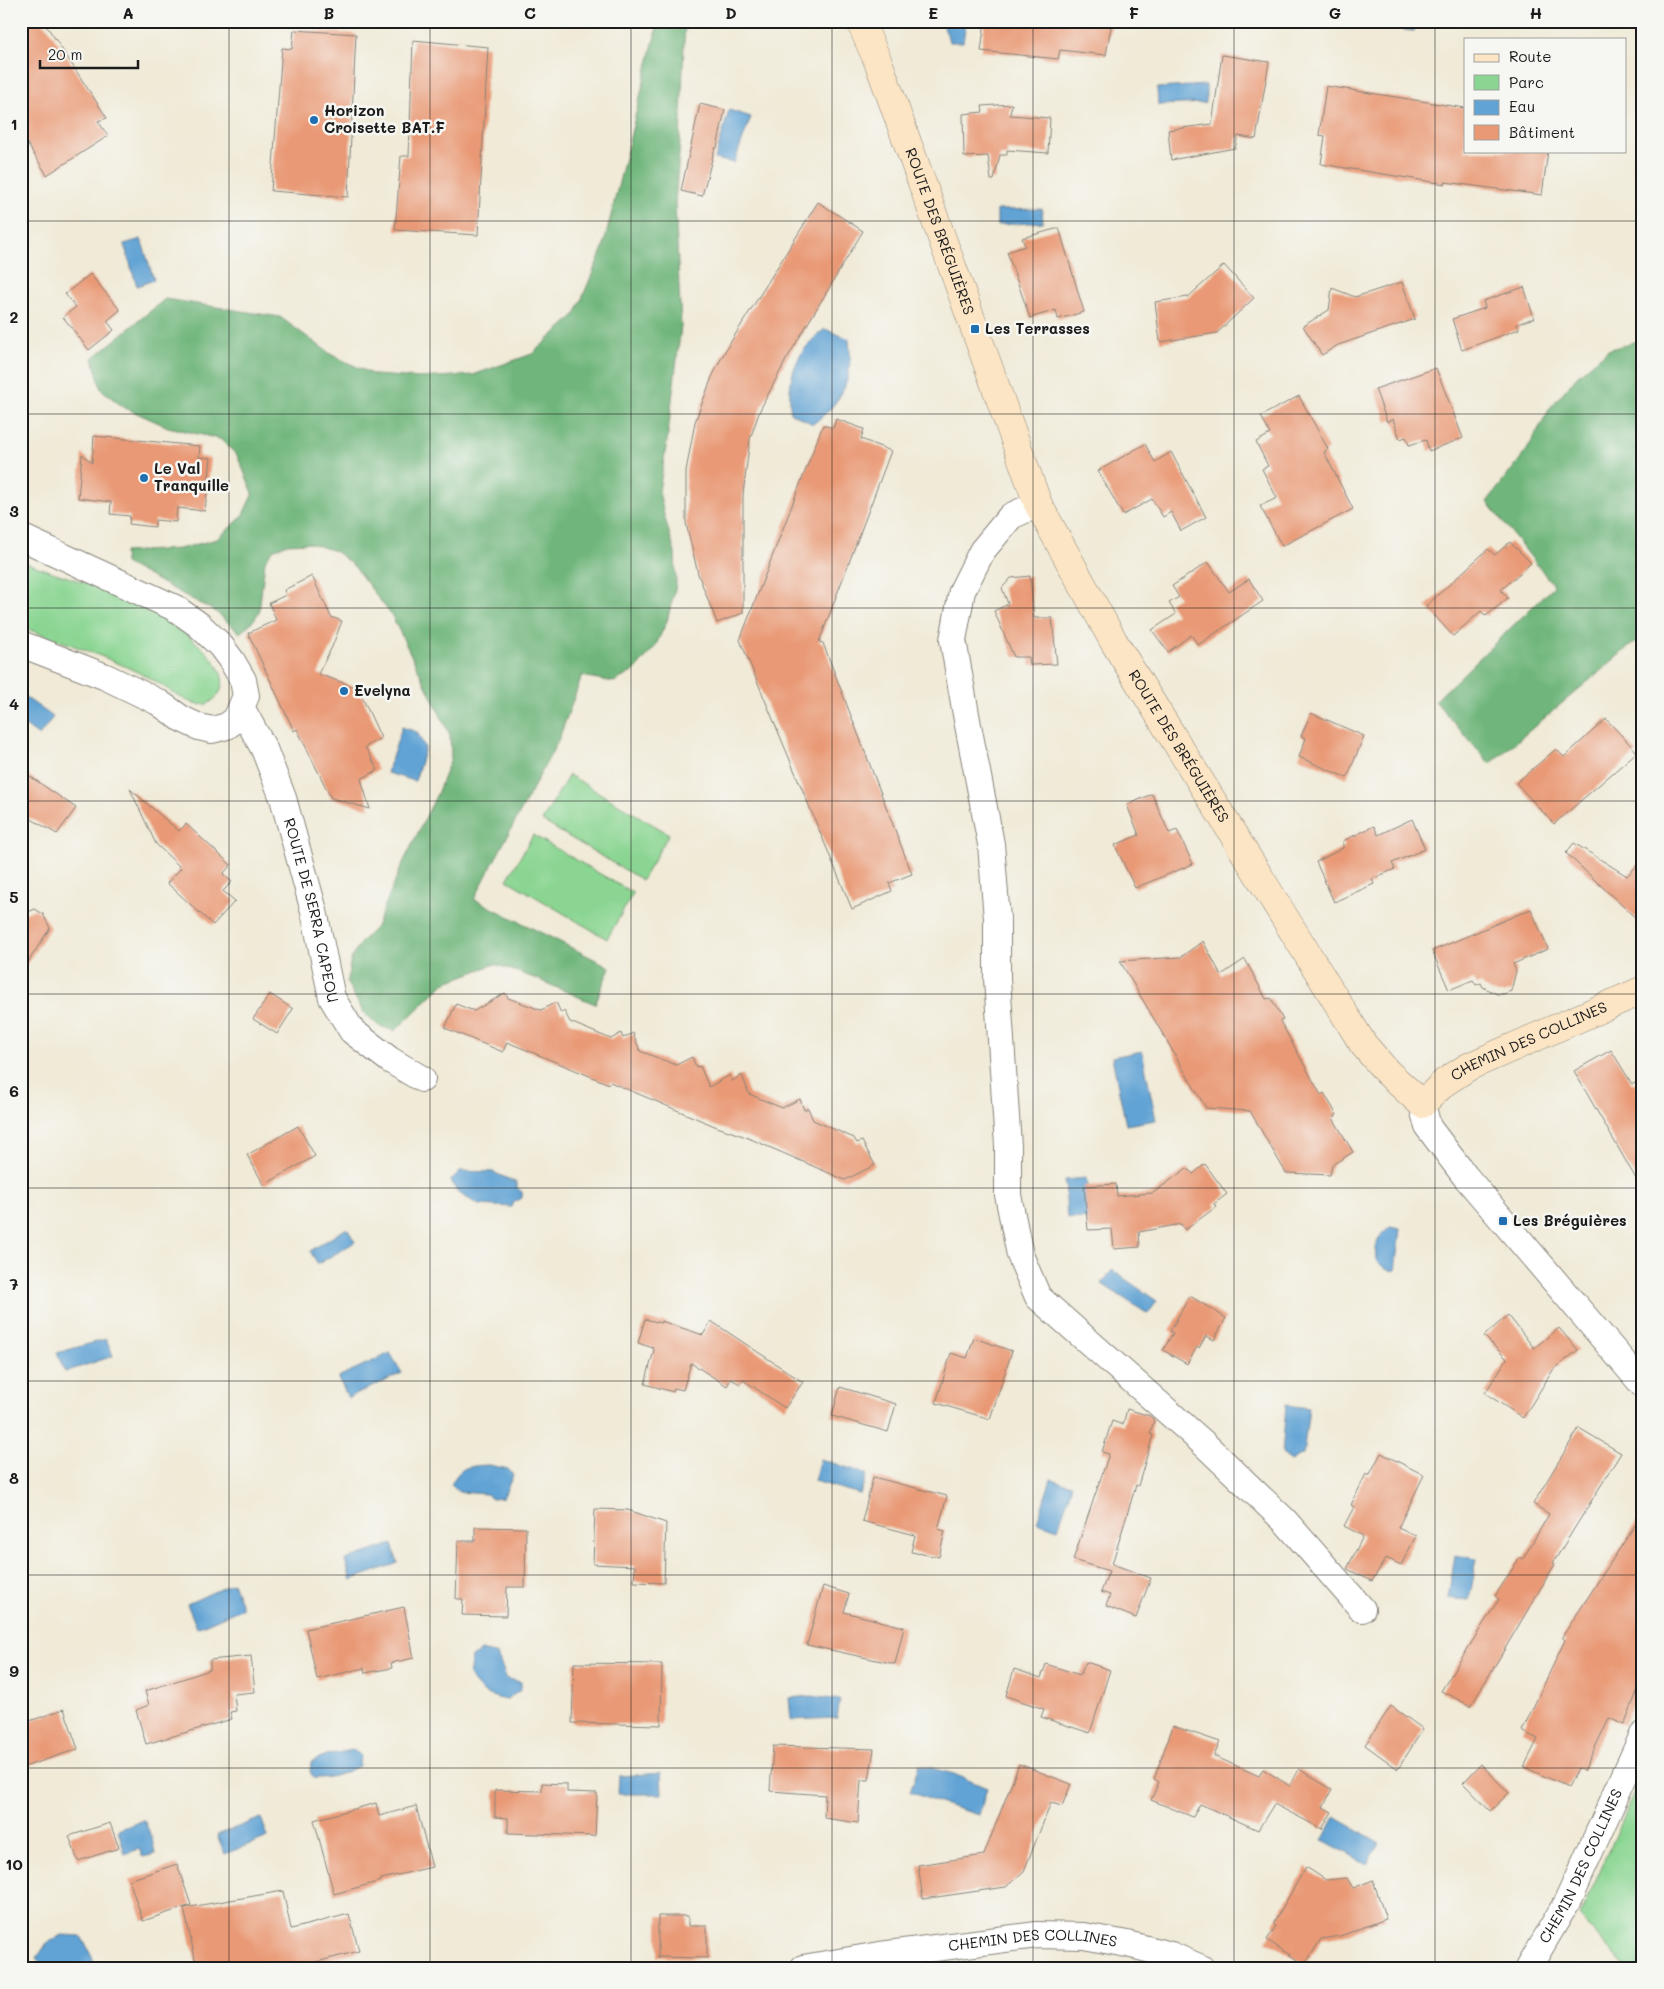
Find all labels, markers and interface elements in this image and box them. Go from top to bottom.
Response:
text: A [122,2,134,23]
text: B [324,2,334,23]
text: C [524,2,536,23]
text: D [725,2,737,23]
text: E [928,2,938,23]
text: F [1129,2,1139,23]
text: G [1329,2,1341,23]
text: H [1530,2,1542,23]
scale bar [40,38,138,70]
legend [1464,38,1626,152]
text: 20 m [48,44,82,64]
text: Route [1509,46,1552,66]
text: Parc [1509,72,1544,92]
text: Eau [1509,96,1535,116]
place label: Horizon Croisette BAT.F [324,100,445,137]
text: 1 [10,113,18,134]
marker: Horizon Croisette BAT.F [308,114,320,126]
text: Bâtiment [1509,122,1575,142]
street label: ROUTE DES BRÉGUIÈRES [901,145,980,317]
text: 2 [10,306,19,327]
place label: Les Terrasses [985,318,1090,338]
marker: Les Terrasses [969,323,981,335]
place label: Le Val Tranquille [154,458,229,495]
marker: Le Val Tranquille [138,472,150,484]
text: 3 [9,500,19,521]
street label: ROUTE DES BRÉGUIÈRES [1125,666,1234,826]
place label: Evelyna [354,680,411,700]
marker: Evelyna [338,685,350,697]
text: 4 [9,693,19,714]
street label: ROUTE DE SERRA CAPEOU [280,815,344,1004]
text: 5 [9,886,19,907]
street label: CHEMIN DES COLLINES [1446,996,1610,1085]
text: 6 [9,1080,19,1101]
place label: Les Bréguières [1513,1210,1627,1230]
marker: Les Bréguières [1497,1215,1509,1227]
text: 7 [10,1273,19,1294]
text: 8 [9,1467,19,1488]
text: 9 [9,1660,19,1681]
street label: CHEMIN DES COLLINES [1534,1785,1626,1947]
text: 10 [5,1853,23,1874]
street label: CHEMIN DES COLLINES [947,1924,1119,1955]

